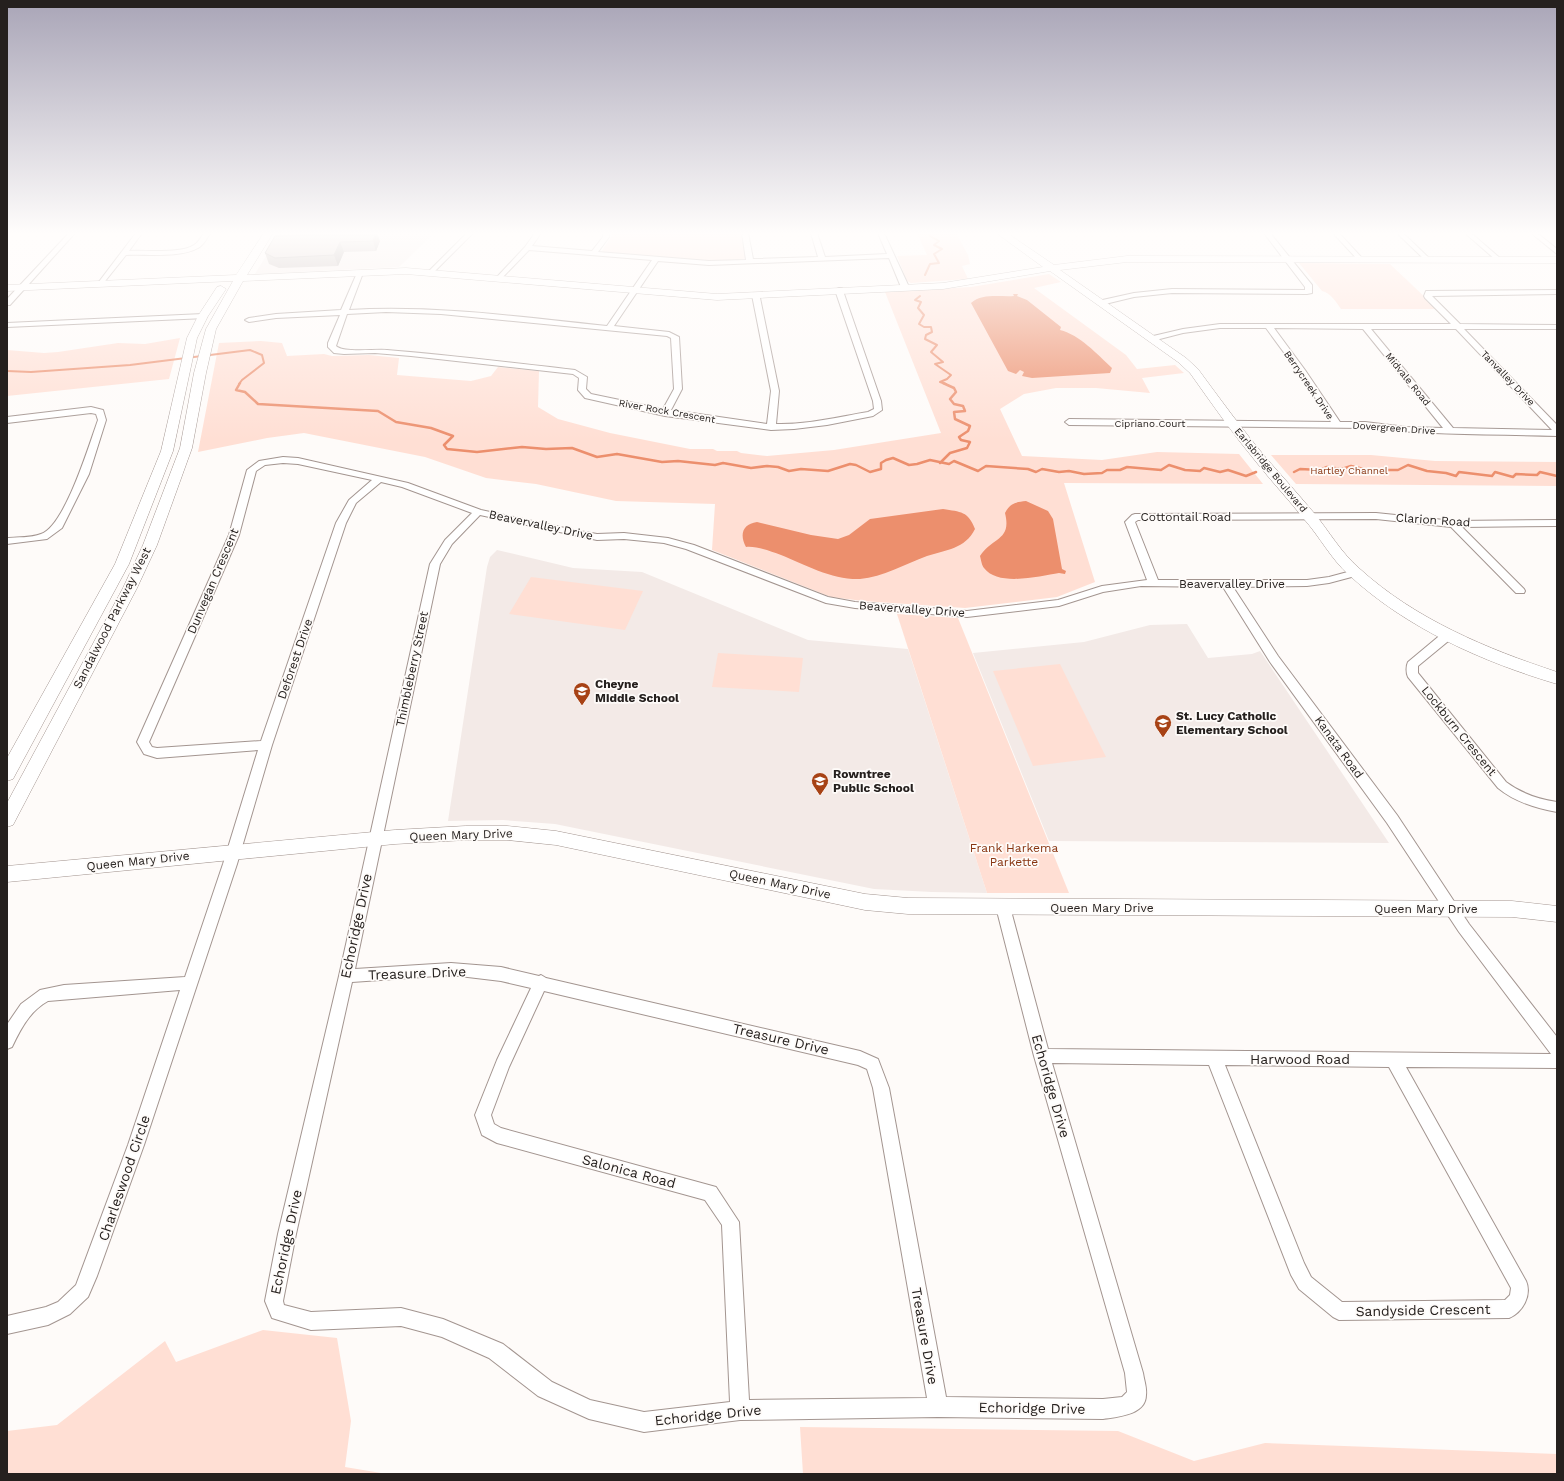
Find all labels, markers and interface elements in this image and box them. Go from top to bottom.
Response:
street label: Tanvalley Drive [1479,348,1537,408]
street label: Berrycreek Drive [1282,349,1336,422]
street label: Midvale Road [1383,350,1433,408]
street label: River Rock Crescent [618,397,717,425]
street label: Cipriano Court [1115,418,1186,429]
street label: Dovergreen Drive [1352,420,1436,436]
street label: Earlsbridge Boulevard [1233,426,1309,514]
park label: Hartley Channel [1310,465,1388,476]
street label: Beavervalley Drive [488,507,594,543]
street label: Cottontail Road [1141,510,1231,524]
street label: Clarion Road [1395,510,1471,530]
street label: Dunvegan Crescent [184,526,242,636]
street label: Sandalwood Parkway West [70,545,154,691]
street label: Beavervalley Drive [1179,577,1285,591]
street label: Beavervalley Drive [859,598,965,620]
street label: Thimbleberry Street [393,610,431,728]
street label: Deforest Drive [275,617,315,701]
place label: Cheyne Middle School [595,677,679,705]
school or university icon: Cheyne Middle School [572,681,592,706]
street label: Lockburn Crescent [1419,683,1499,779]
place label: St. Lucy Catholic Elementary School [1176,709,1288,737]
school or university icon: St. Lucy Catholic Elementary School [1153,713,1173,738]
street label: Kanata Road [1312,713,1366,781]
place label: Rowntree Public School [833,767,914,795]
school or university icon: Rowntree Public School [810,771,830,796]
street label: Queen Mary Drive [409,826,513,844]
park label: Frank Harkema Parkette [970,841,1058,869]
street label: Queen Mary Drive [86,849,190,873]
street label: Queen Mary Drive [728,866,832,902]
street label: Echoridge Drive [337,872,375,980]
street label: Queen Mary Drive [1050,901,1154,915]
street label: Queen Mary Drive [1374,902,1478,916]
street label: Treasure Drive [368,963,466,983]
street label: Treasure Drive [731,1020,831,1058]
street label: Echoridge Drive [1029,1032,1073,1140]
street label: Harwood Road [1250,1051,1350,1067]
street label: Charleswood Circle [95,1113,153,1243]
street label: Salonica Road [580,1151,678,1191]
street label: Echoridge Drive [267,1188,305,1296]
street label: Treasure Drive [909,1286,941,1386]
street label: Sandyside Crescent [1355,1301,1491,1319]
street label: Echoridge Drive [978,1399,1086,1417]
street label: Echoridge Drive [654,1401,762,1429]

